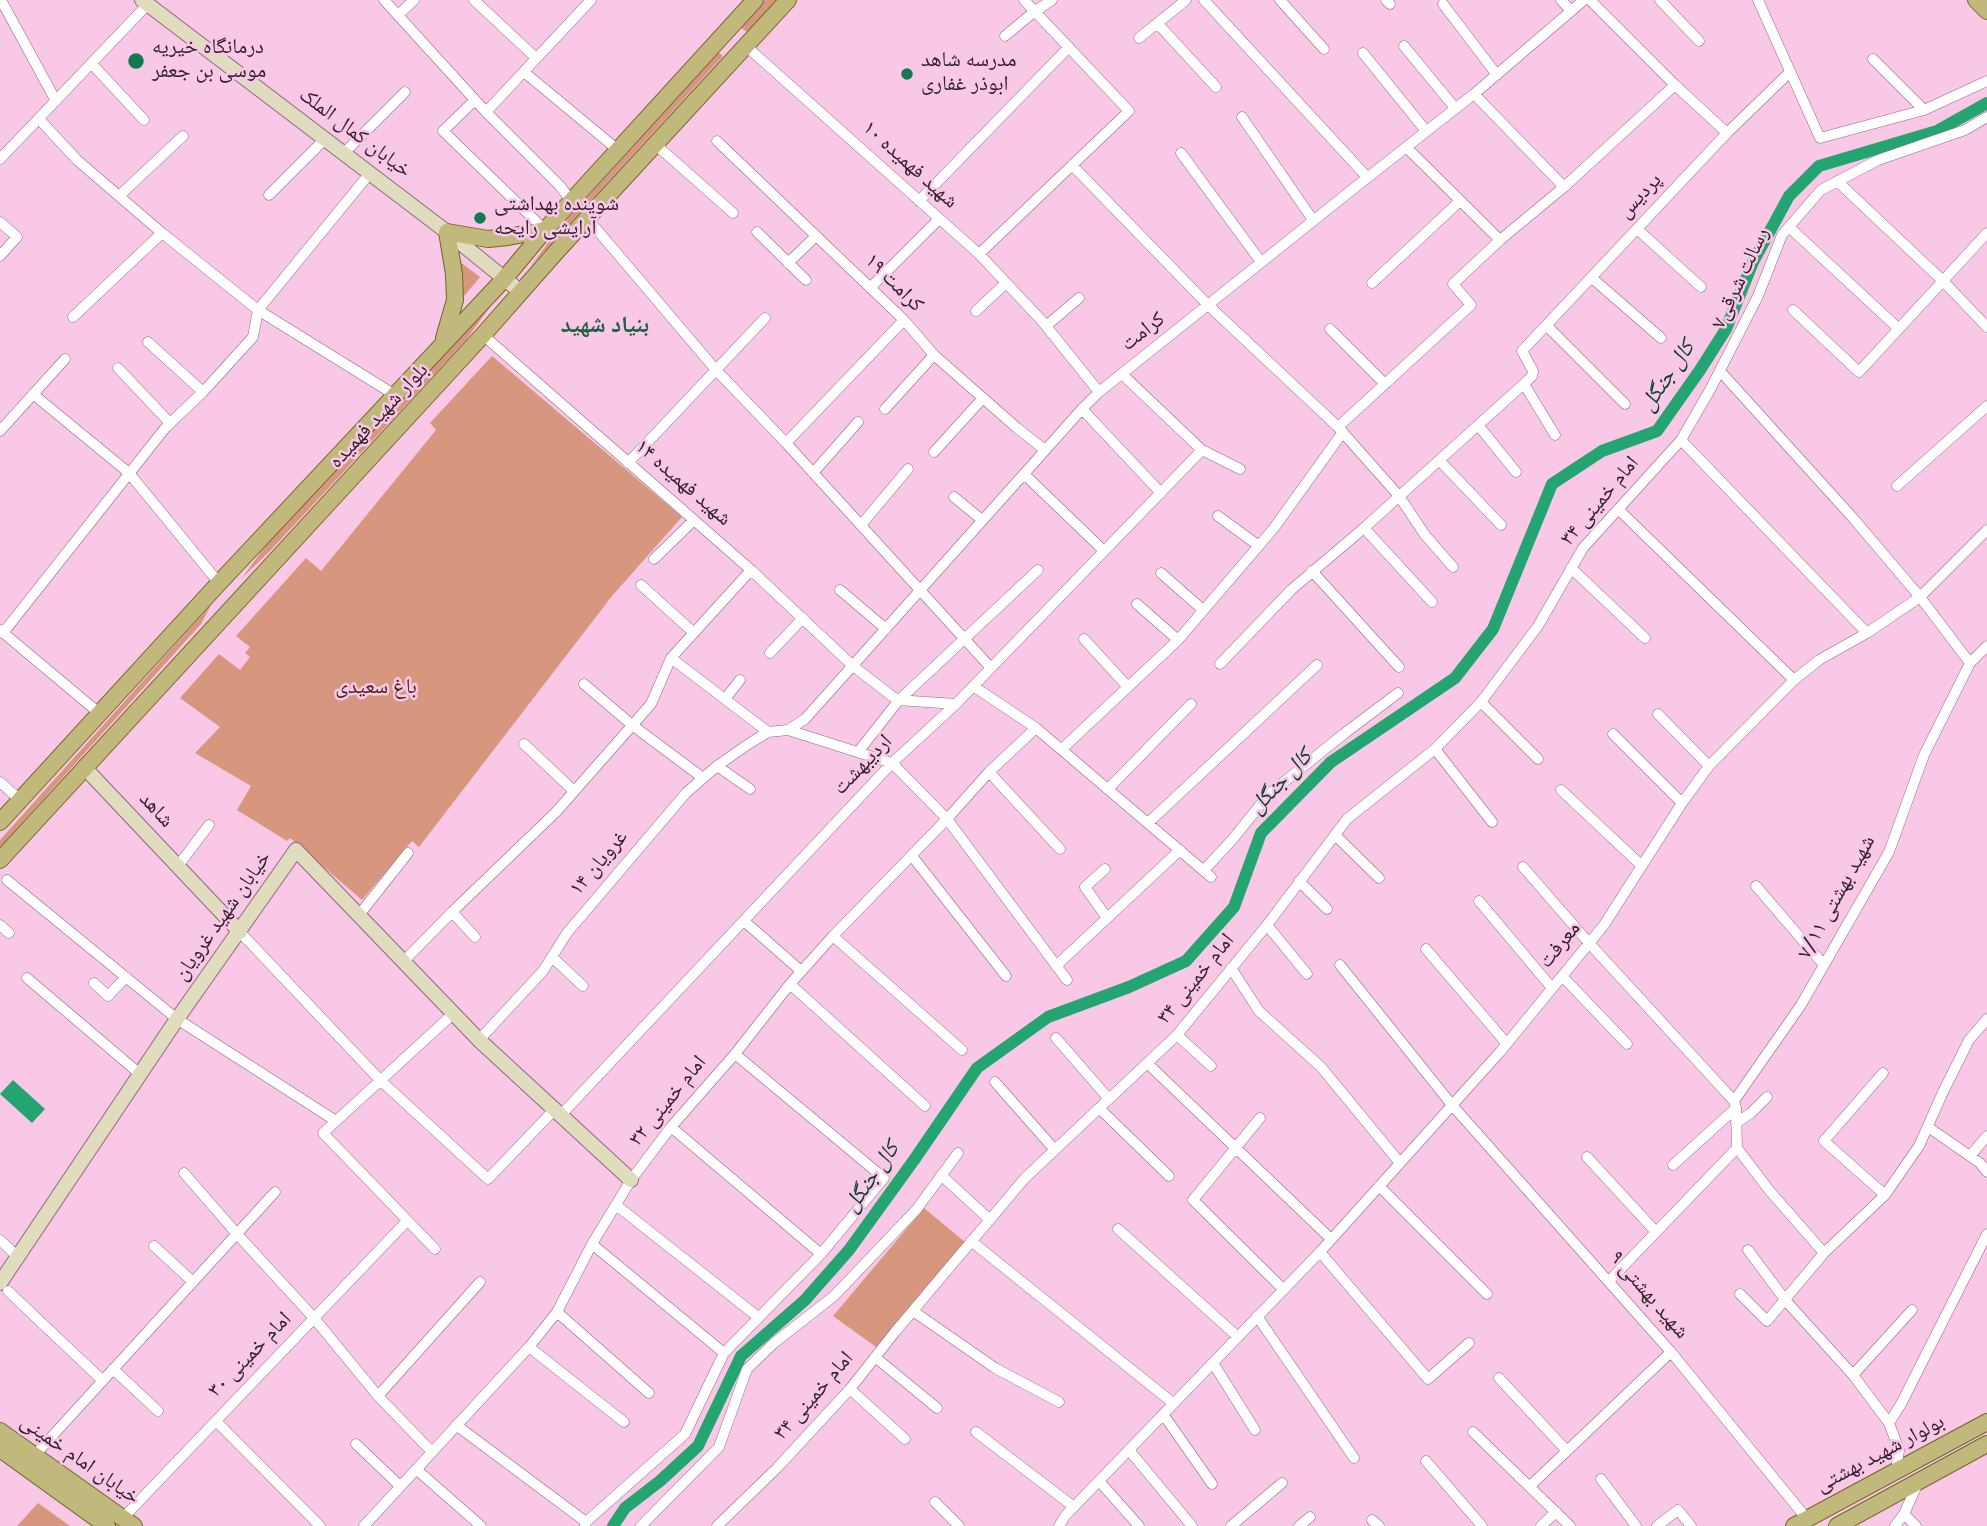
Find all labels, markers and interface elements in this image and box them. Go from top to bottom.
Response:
place label: درمانگاه خیریه موسی بن جعفر [152,36,266,86]
place label: مدرسه شاهد ابوذر غفاری [921,49,1017,99]
marker: درمانگاه خیریه موسی بن جعفر [126,51,146,71]
marker: مدرسه شاهد ابوذر غفاری [899,66,915,82]
street label: خیابان کمال الملک [293,84,415,184]
street label: شهید فهمیده ۱۰ [856,117,962,215]
street label: پردیس [1614,169,1668,225]
place label: شوینده بهداشتی آرایشی رایحه [494,193,619,243]
marker: شوینده بهداشتی آرایشی رایحه [472,210,488,226]
street label: رسالت شرقی۷ [1708,224,1776,334]
street label: کرامت ۱۹ [858,249,928,319]
street label: کرامت [1117,308,1171,358]
district label: بنیاد شهید [561,313,649,341]
water label: کال جنگل [1635,336,1703,418]
street label: بلوار شهید فهمیده [325,359,435,475]
street label: شهید فهمیده ۱۴ [629,435,735,533]
street label: امام خمینی ۳۴ [1556,452,1646,552]
park label: باغ سعیدی [335,676,417,702]
street label: اردیبهشت [829,731,899,801]
water label: کال جنگل [1244,745,1320,821]
street label: شاهد [132,788,178,834]
street label: غرویان ۱۴ [565,826,635,902]
street label: شهید بهشتی ۷/۱۱ [1794,832,1882,964]
street label: خیابان شهید غرویان [170,847,278,987]
street label: معرفت [1535,918,1587,974]
street label: امام خمینی ۳۴ [1153,930,1241,1030]
street label: امام خمینی ۳۲ [625,1052,713,1152]
water label: کال جنگل [839,1137,907,1219]
street label: شهید بهشتی ۹ [1603,1247,1693,1345]
street label: امام خمینی ۳۰ [204,1308,298,1404]
street label: امام خمینی ۳۴ [770,1348,860,1446]
street label: خیابان امام خمینی [15,1411,143,1511]
street label: بولوار شهید بهشتی [1812,1411,1950,1499]

